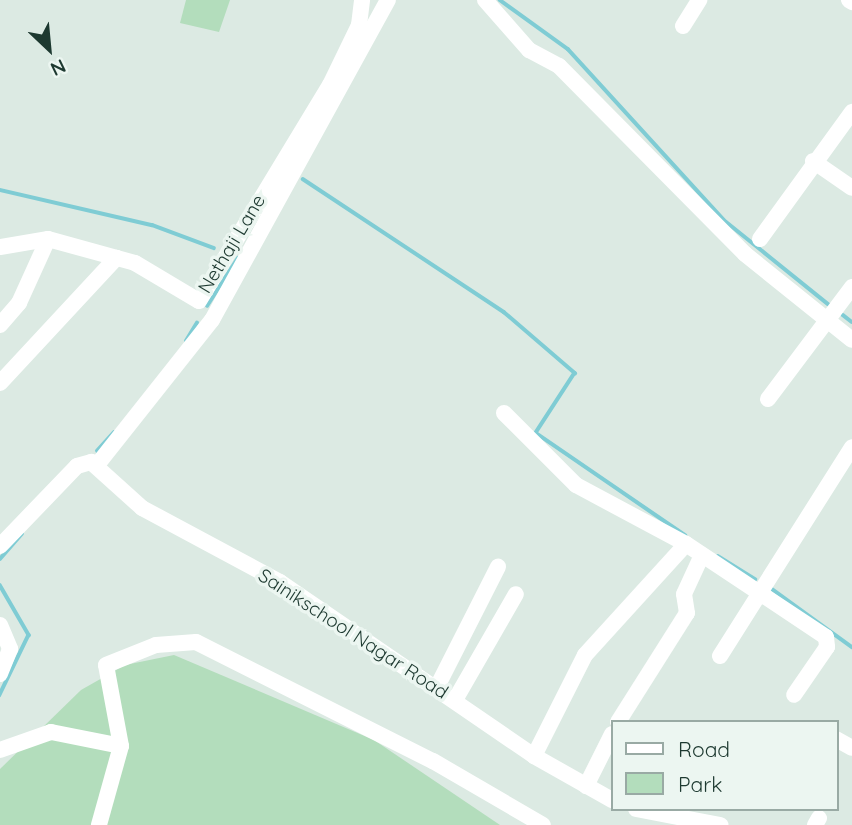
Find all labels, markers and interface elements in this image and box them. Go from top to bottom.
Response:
north arrow [14,14,84,84]
text: N [47,54,70,82]
street label: Nethaji Lane [194,191,270,297]
street label: Sainikschool Nagar Road [254,564,452,704]
legend [610,720,838,811]
text: Road [678,736,730,762]
text: Park [678,771,722,797]

